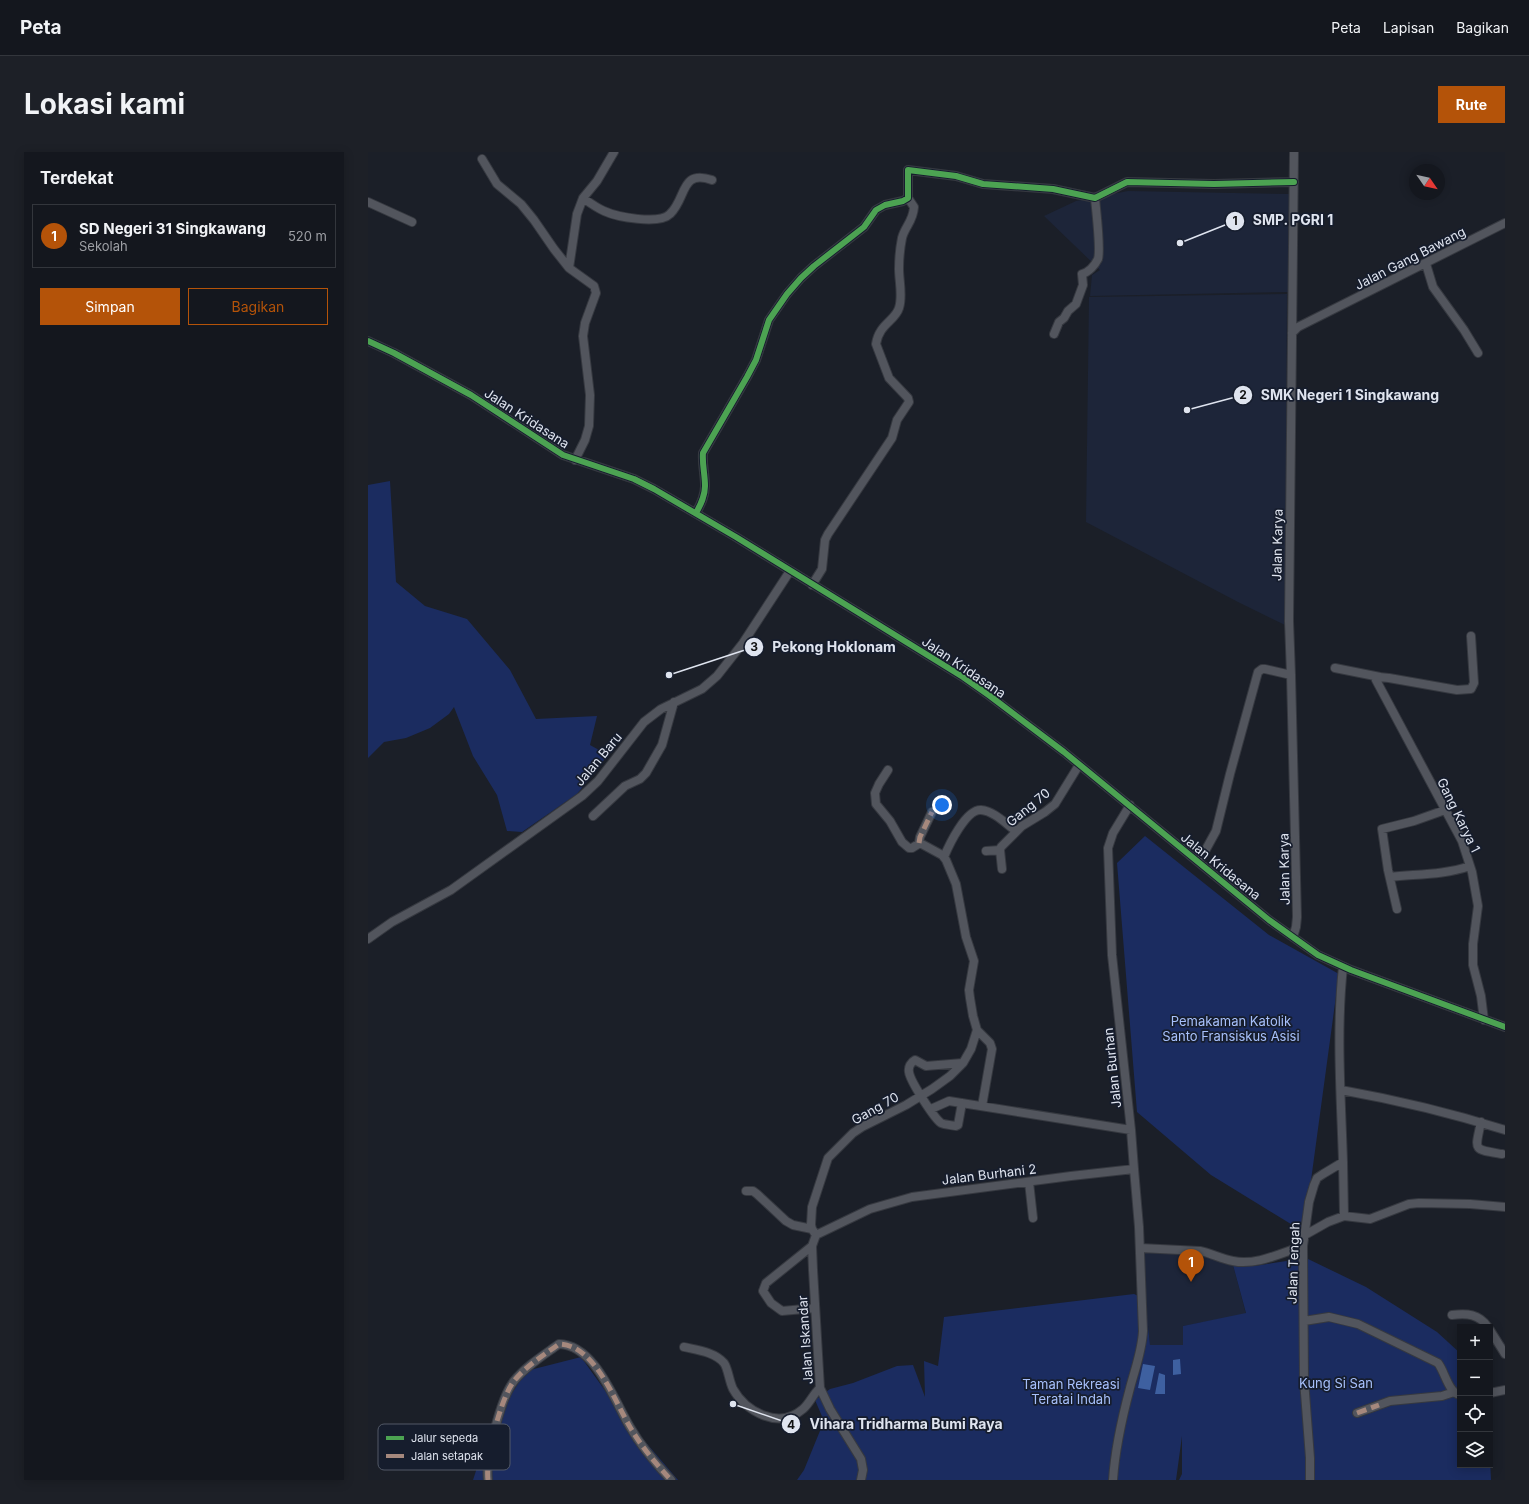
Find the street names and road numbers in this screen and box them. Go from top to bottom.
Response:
street label: Jalan Gang Bawang [1352,223,1468,293]
street label: Jalan Kridasana [482,385,572,451]
street label: Jalan Karya [1268,509,1286,581]
street label: Jalan Kridasana [919,633,1009,701]
street label: Jalan Baru [571,729,625,789]
street label: Gang Karya 1 [1434,775,1484,855]
street label: Gang 70 [1003,785,1053,829]
street label: Jalan Kridasana [1178,829,1264,903]
street label: Jalan Karya [1275,833,1293,905]
street label: Jalan Burhan [1100,1027,1124,1109]
street label: Gang 70 [849,1088,901,1128]
street label: Jalan Burhani 2 [941,1160,1037,1188]
street label: Jalan Tengah [1284,1222,1302,1304]
street label: Jalan Iskandar [794,1295,816,1385]

